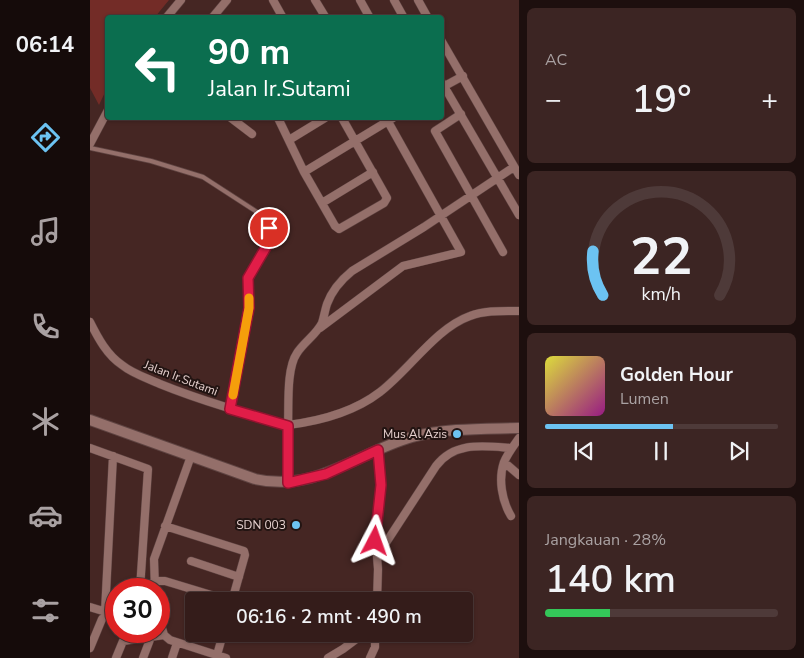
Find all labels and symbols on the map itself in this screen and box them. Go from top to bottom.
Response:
pin [248,207,290,249]
street label: Jalan Ir.Sutami [141,356,220,399]
place label: Mus Al Azis [383,426,447,442]
marker: Mus Al Azis [451,428,463,440]
position arrow [348,514,400,566]
place label: SDN 003 [236,517,286,533]
marker: SDN 003 [290,519,302,531]
speed limit sign: 30 [105,578,170,643]

